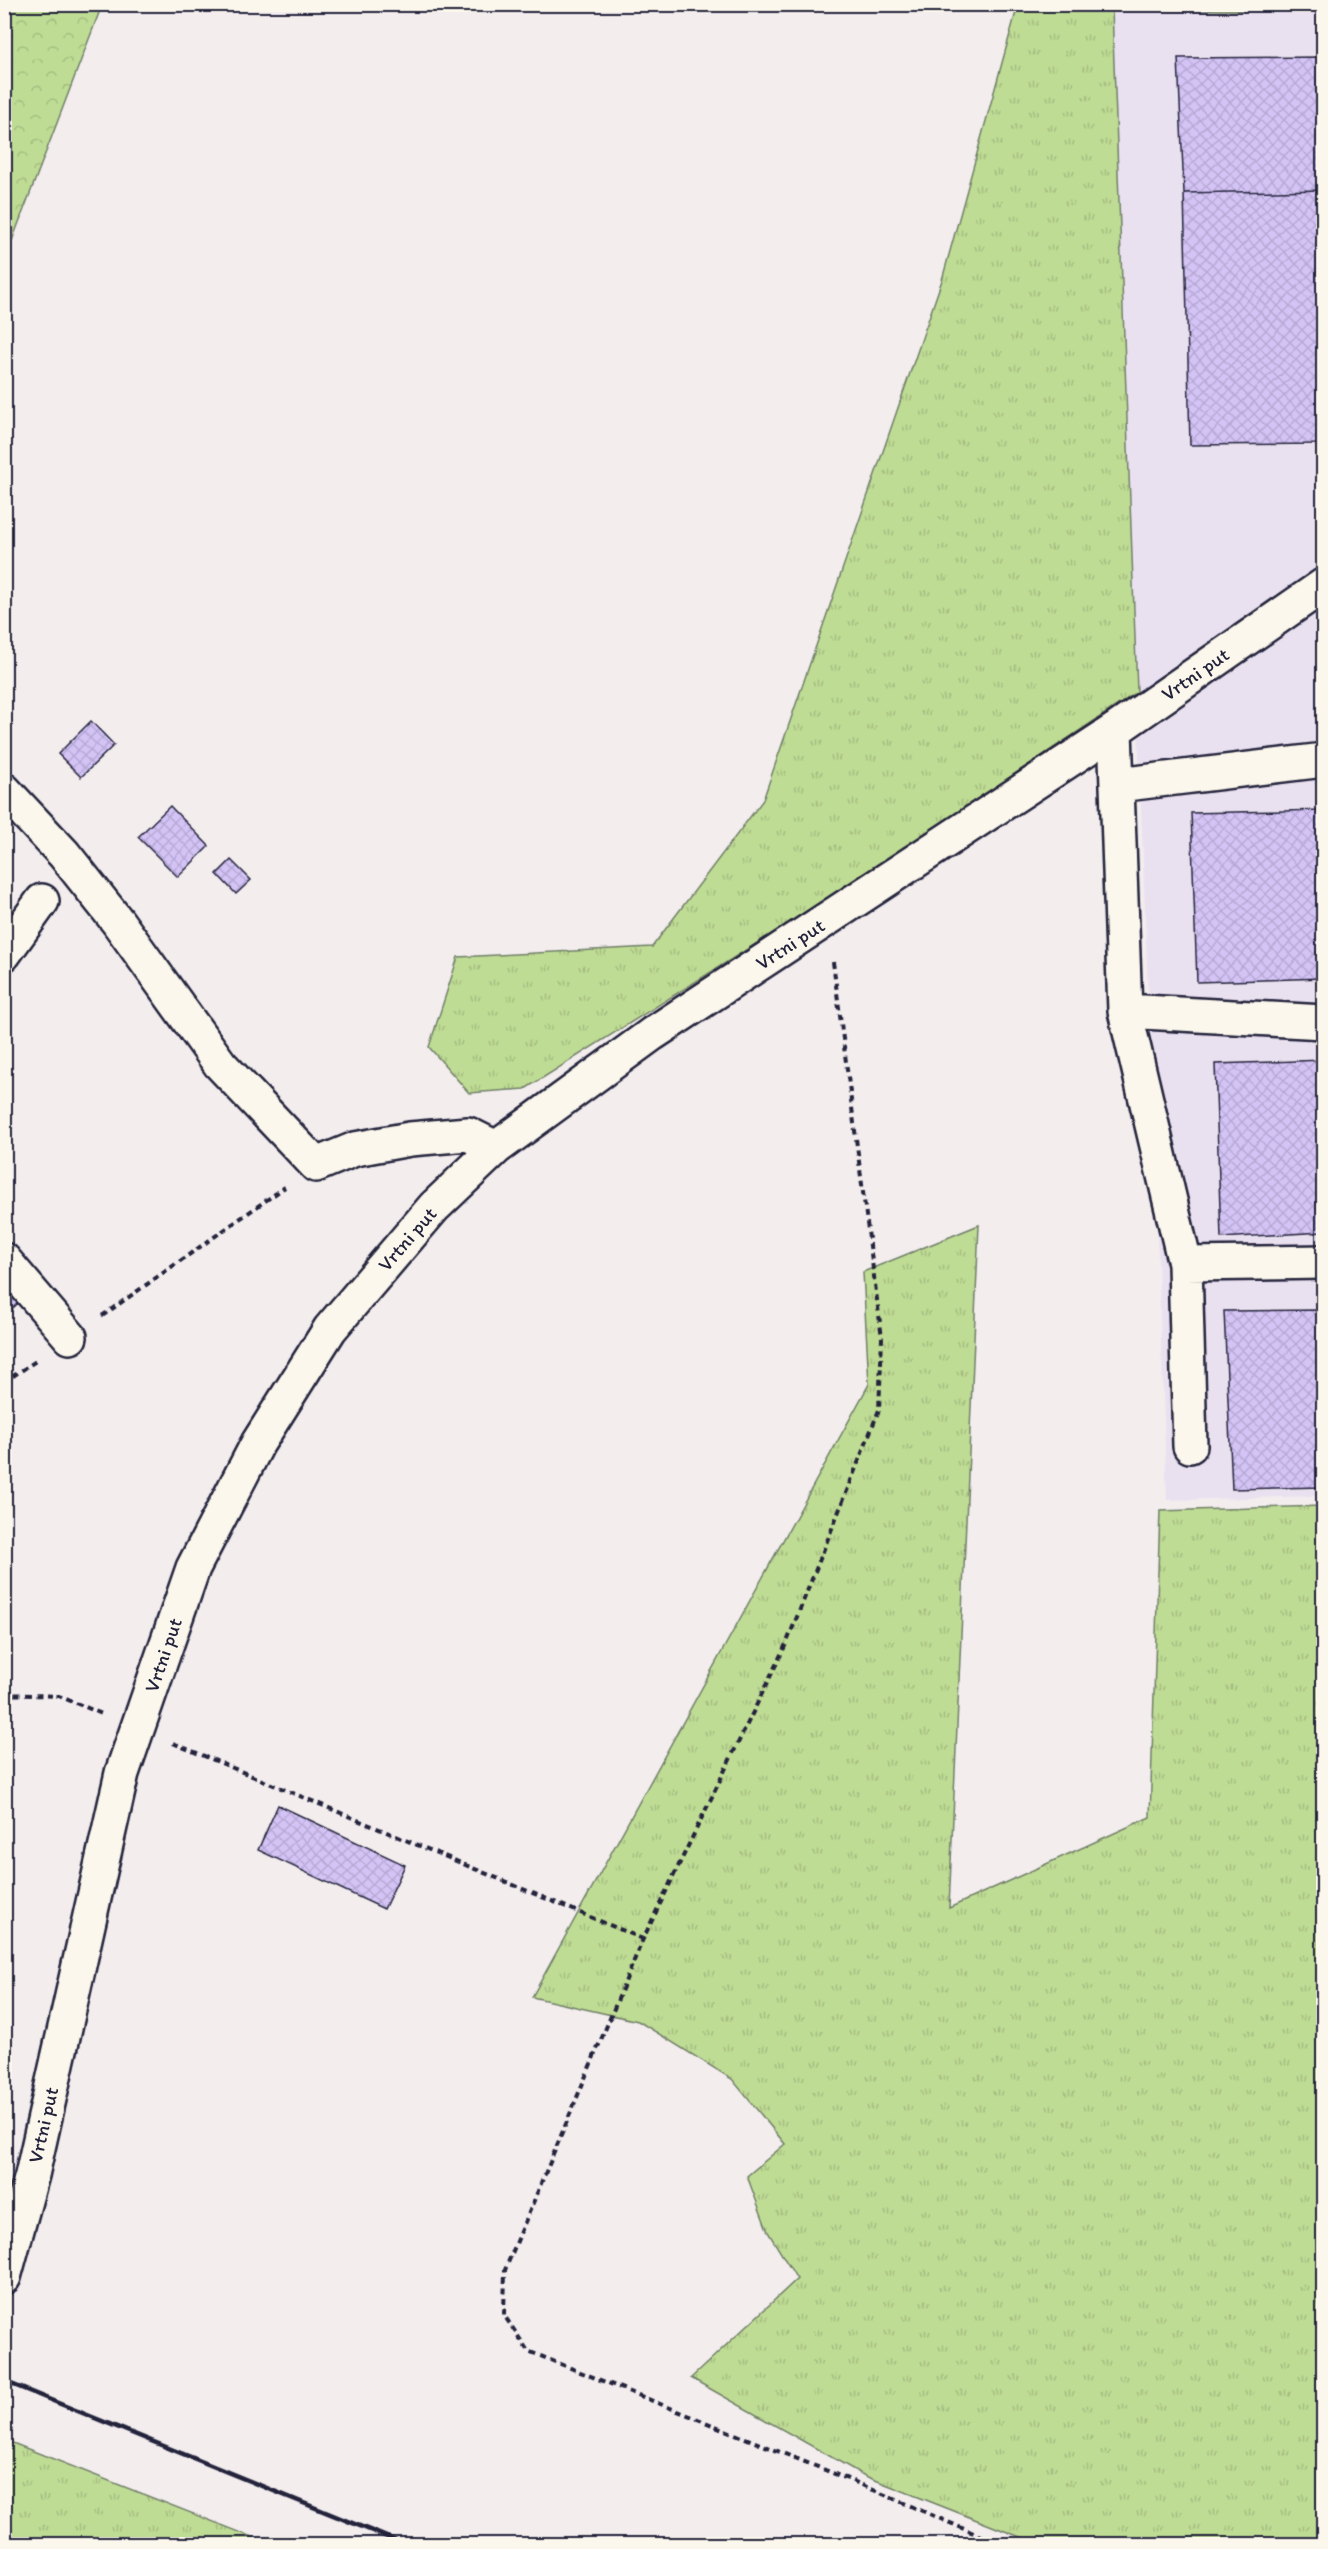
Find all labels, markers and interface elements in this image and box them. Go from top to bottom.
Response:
street label: Vrtni put [1157,642,1234,706]
street label: Vrtni put [751,913,829,975]
street label: Vrtni put [373,1202,442,1276]
street label: Vrtni put [139,1614,187,1695]
street label: Vrtni put [23,2084,63,2165]

